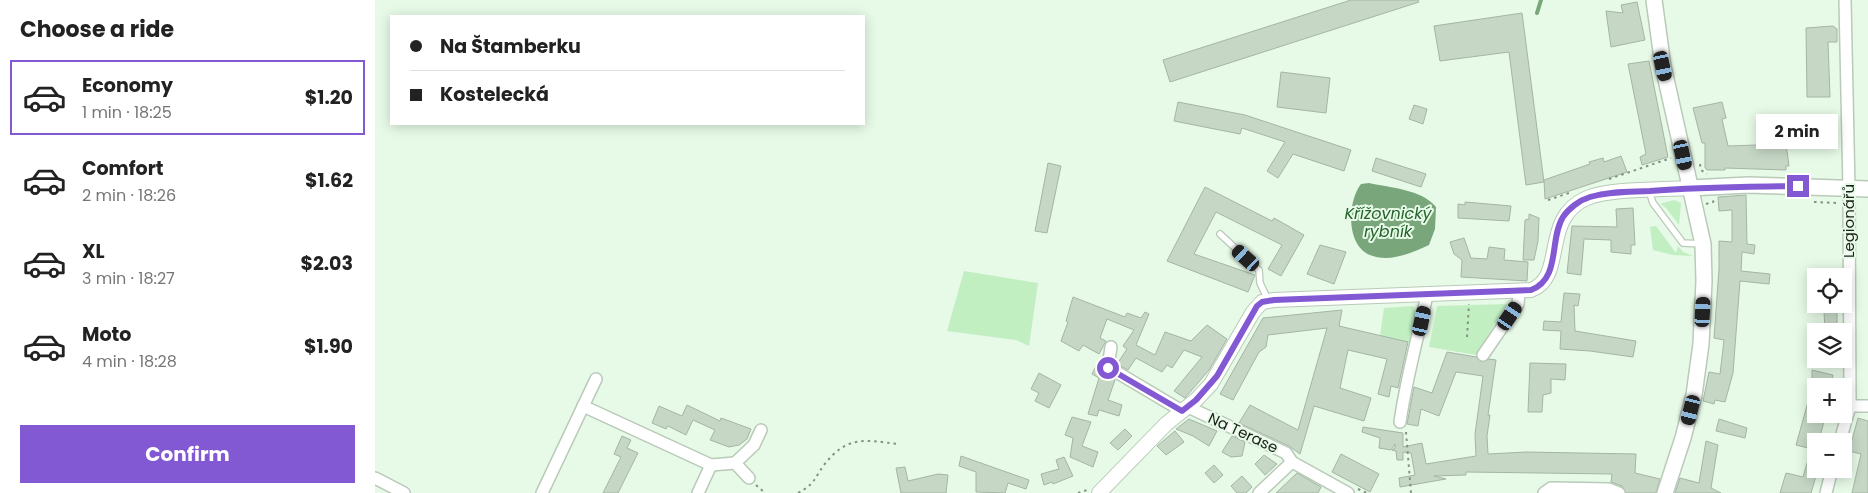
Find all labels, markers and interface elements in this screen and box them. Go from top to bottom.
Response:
text: Choose a ride [20,14,174,45]
text: Na Štamberku [440,33,581,60]
car [1652,50,1673,82]
text: Economy [82,72,173,99]
icon: car [22,75,67,120]
text: Kostelecká [440,81,549,108]
text: $1.20 [305,84,353,111]
text: 1 min · 18:25 [82,101,172,124]
callout: 2 min [1757,114,1839,148]
text: 2 min [1775,120,1819,143]
car [1672,139,1693,171]
text: Comfort [82,155,164,182]
icon: car [22,158,67,203]
text: $1.62 [305,167,353,194]
route end [1787,175,1809,197]
text: 2 min · 18:26 [82,184,176,207]
street label: Legionářů [1838,184,1859,258]
water label: Křížovnický rybník [1344,202,1433,243]
text: XL [82,238,105,265]
icon: car [22,241,67,286]
car [1229,242,1262,274]
text: $2.03 [300,250,353,277]
text: 3 min · 18:27 [82,267,175,290]
map controls [1807,268,1852,478]
button: locate [1807,268,1852,313]
car [1694,297,1711,327]
car [1495,299,1524,333]
car [1411,305,1432,337]
text: Moto [82,321,131,348]
button: layers [1807,323,1852,368]
icon: car [22,324,67,369]
text: $1.90 [304,333,353,360]
text: 4 min · 18:28 [82,350,177,373]
route start [1097,357,1119,379]
button: + [1807,378,1852,423]
car [1680,394,1701,426]
street label: Na Terase [1205,407,1282,458]
button: Confirm [20,425,355,483]
button: − [1807,433,1852,478]

